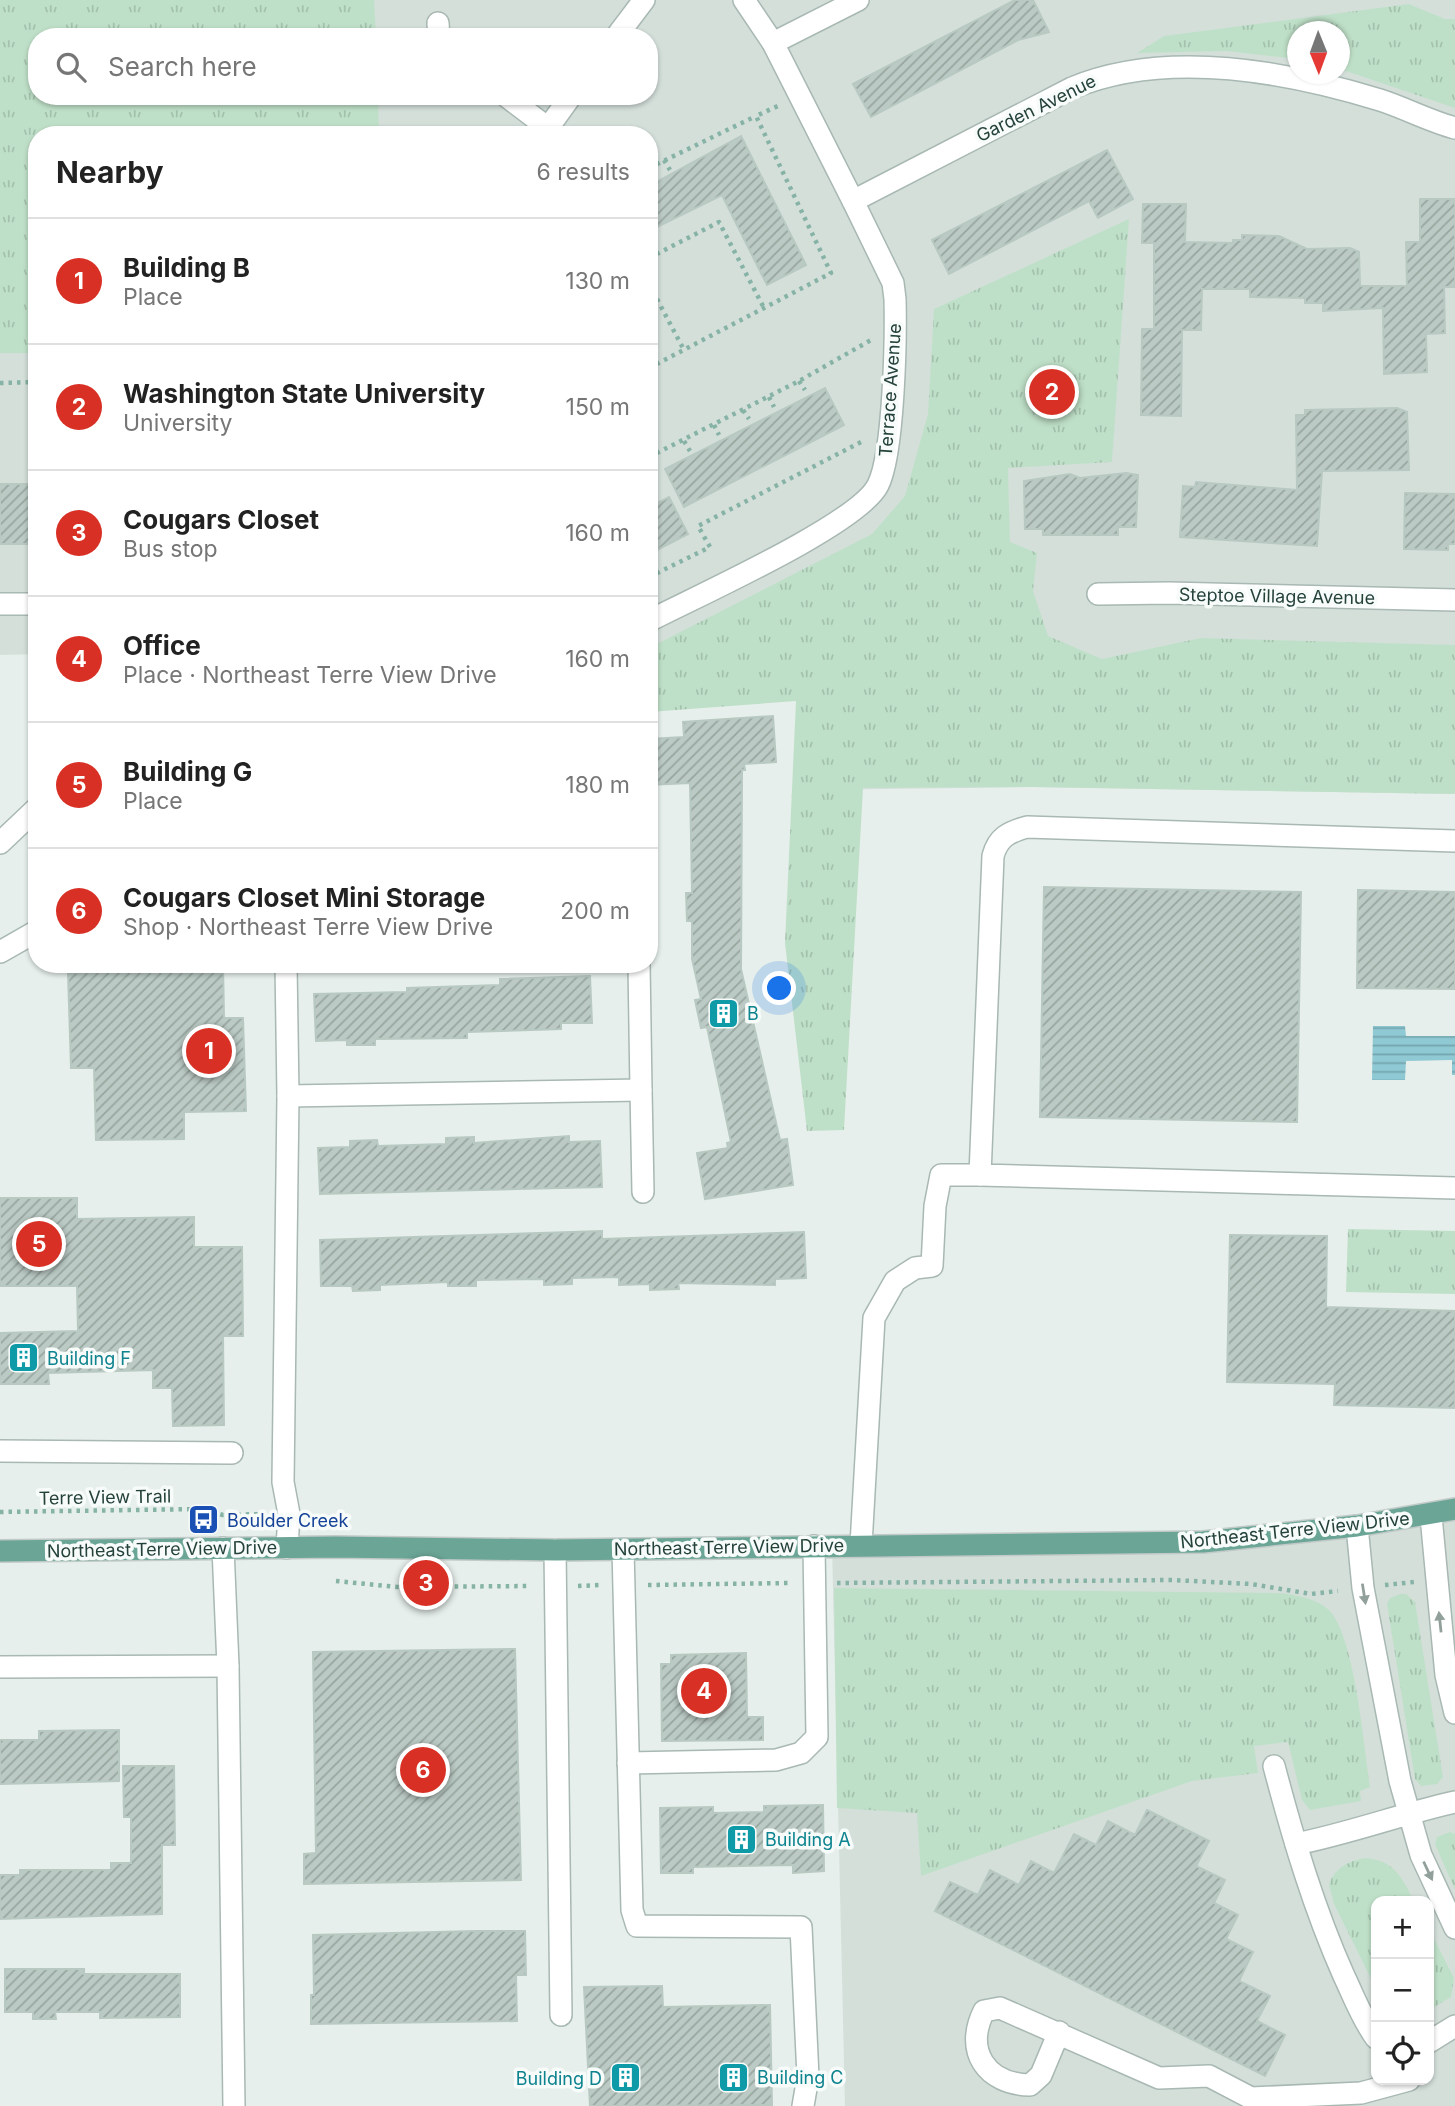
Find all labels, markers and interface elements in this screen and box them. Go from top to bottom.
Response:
north arrow [1287,21,1350,84]
search box [28,28,658,105]
icon: search [52,48,90,86]
text: Search here [108,51,257,82]
street label: Garden Avenue [973,70,1099,146]
text: Nearby [56,154,164,190]
text: 6 results [536,158,630,186]
text: Building B [123,252,250,283]
text: 1 [74,267,84,295]
text: 130 m [565,267,630,295]
text: Place [123,283,183,311]
street label: Terrace Avenue [875,323,905,457]
pin: 2 [1029,366,1075,418]
text: Washington State University [123,378,485,409]
text: 2 [72,393,86,421]
text: 150 m [566,393,630,421]
text: University [123,409,232,437]
text: Cougars Closet [123,504,319,535]
text: 3 [72,519,86,547]
text: 160 m [565,519,630,547]
text: Bus stop [123,535,218,563]
street label: Steptoe Village Avenue [1179,584,1375,608]
text: Office [123,630,201,661]
text: 4 [71,645,87,673]
text: 160 m [565,645,630,673]
text: Place · Northeast Terre View Drive [123,661,497,689]
text: Building G [123,756,252,787]
text: 5 [72,771,86,799]
text: 180 m [565,771,630,799]
text: Place [123,787,183,815]
text: Cougars Closet Mini Storage [123,882,485,913]
text: 6 [72,897,86,925]
text: 200 m [560,897,630,925]
text: Shop · Northeast Terre View Drive [123,913,493,941]
your location [762,971,796,1005]
building icon: B [707,996,741,1030]
place label: B [747,1003,759,1024]
pin: 1 [186,1025,232,1077]
pin: 5 [16,1218,62,1270]
building icon: Building F [7,1341,41,1375]
place label: Building F [47,1348,131,1369]
street label: Terre View Trail [38,1485,172,1509]
bus stop icon: Boulder Creek [187,1503,221,1537]
street label: Northeast Terre View Drive [1179,1508,1411,1552]
place label: Boulder Creek [227,1510,349,1531]
street label: Northeast Terre View Drive [614,1534,844,1560]
street label: Northeast Terre View Drive [47,1536,277,1562]
pin: 3 [403,1557,449,1609]
one-way arrow [1359,1583,1370,1605]
one-way arrow [1435,1611,1446,1633]
pin: 4 [681,1665,727,1717]
pin: 6 [400,1744,446,1796]
building icon: Building A [725,1822,759,1856]
place label: Building A [765,1829,851,1850]
one-way arrow [1423,1861,1434,1881]
map controls [1371,1896,1434,2085]
button: + [1371,1896,1434,1959]
button: − [1371,1959,1434,2022]
button: locate [1371,2022,1434,2085]
building icon: Building C [717,2060,751,2094]
building icon: Building D [608,2061,642,2095]
place label: Building C [757,2067,843,2088]
place label: Building D [516,2068,602,2089]

